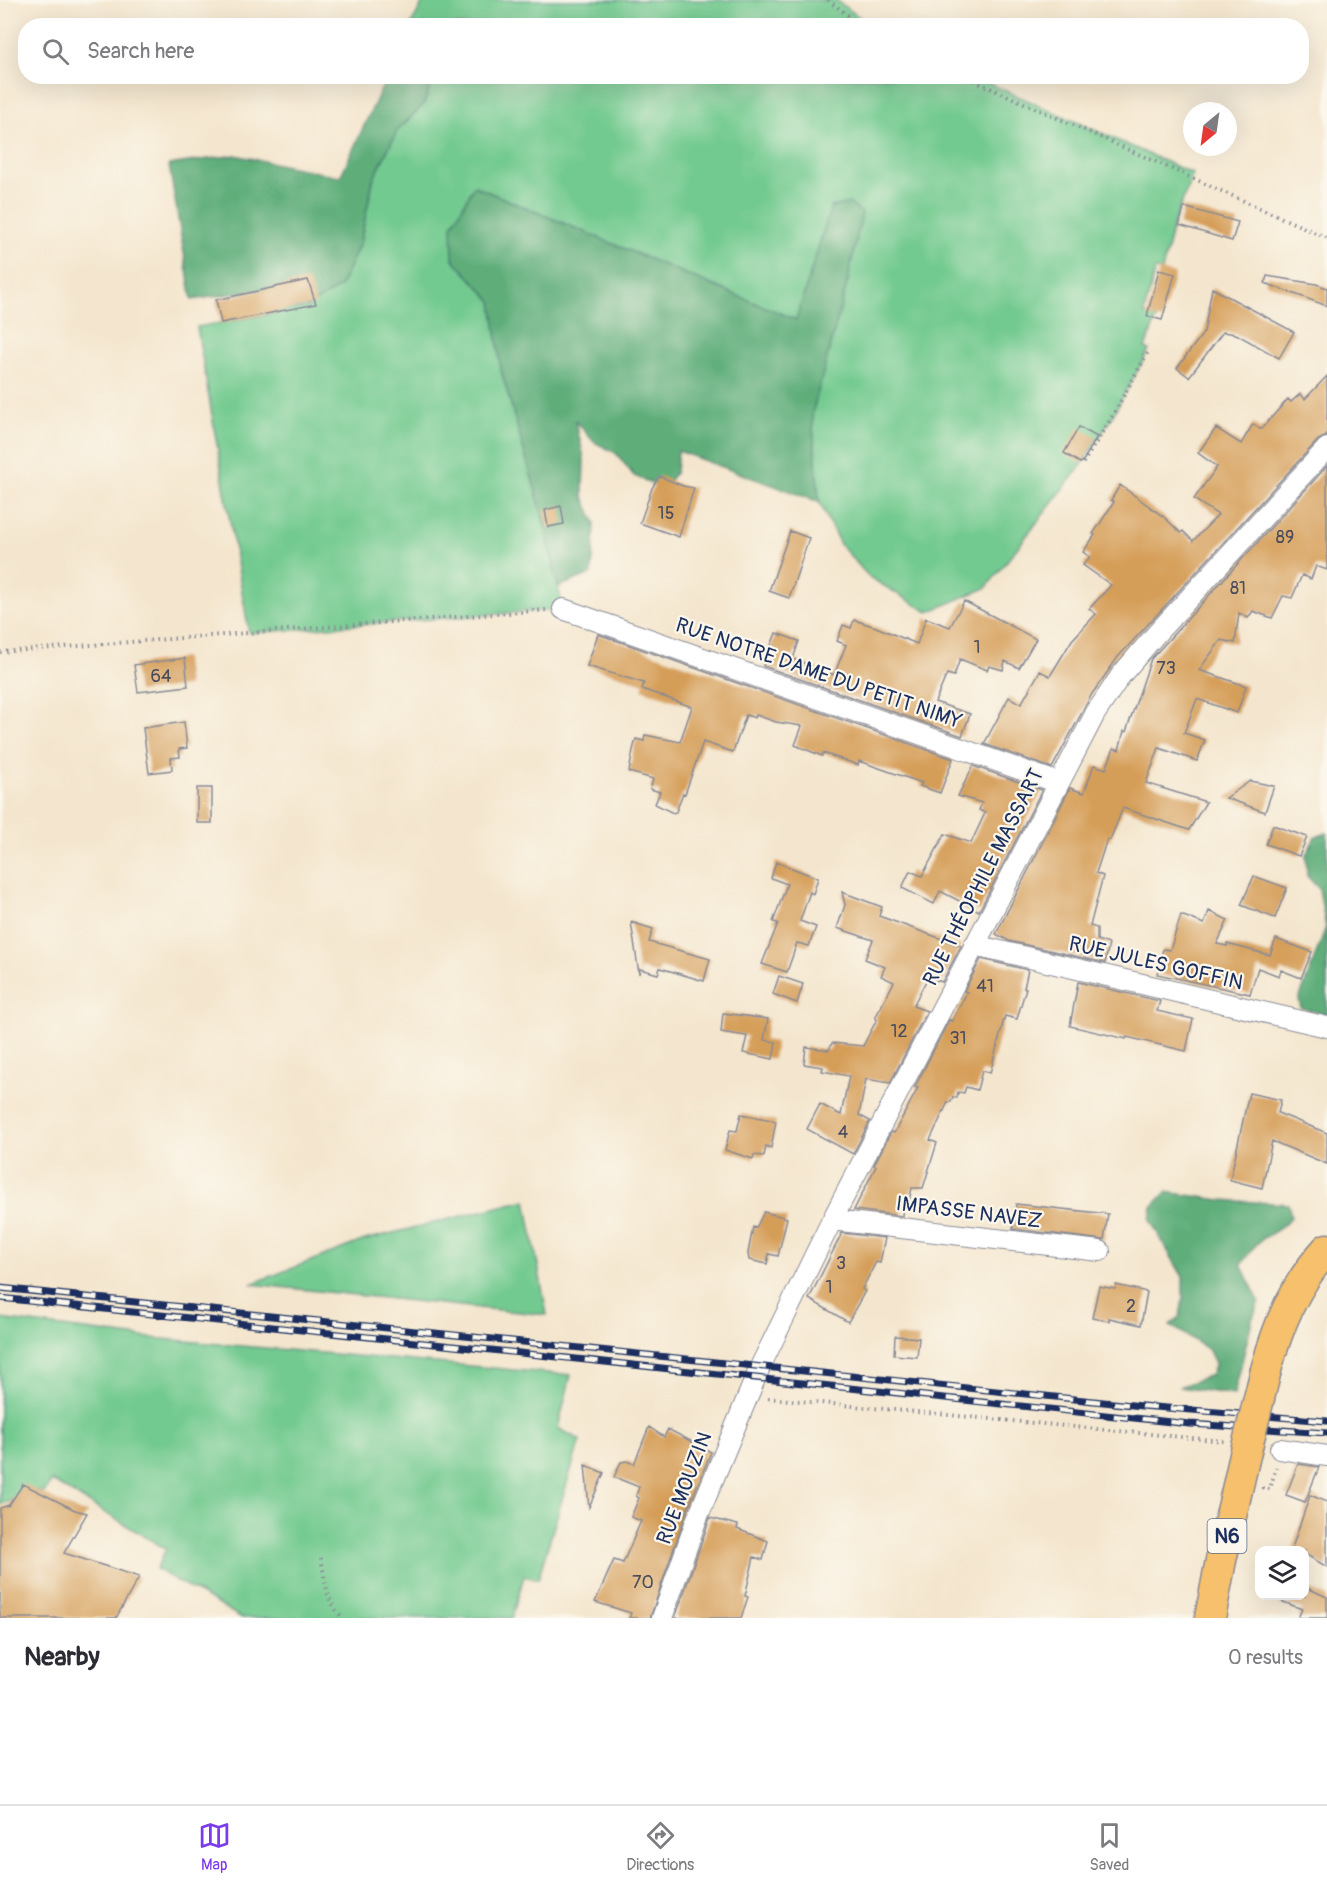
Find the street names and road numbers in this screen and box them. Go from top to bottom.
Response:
street label: RUE NOTRE DAME DU PETIT NIMY [672,612,966,735]
street label: RUE THÉOPHILE MASSART [917,764,1050,990]
street label: RUE JULES GOFFIN [1066,930,1246,997]
street label: IMPASSE NAVEZ [894,1190,1043,1235]
street label: RUE MOUZIN [651,1428,718,1548]
road number: N6 [1208,1519,1246,1553]

